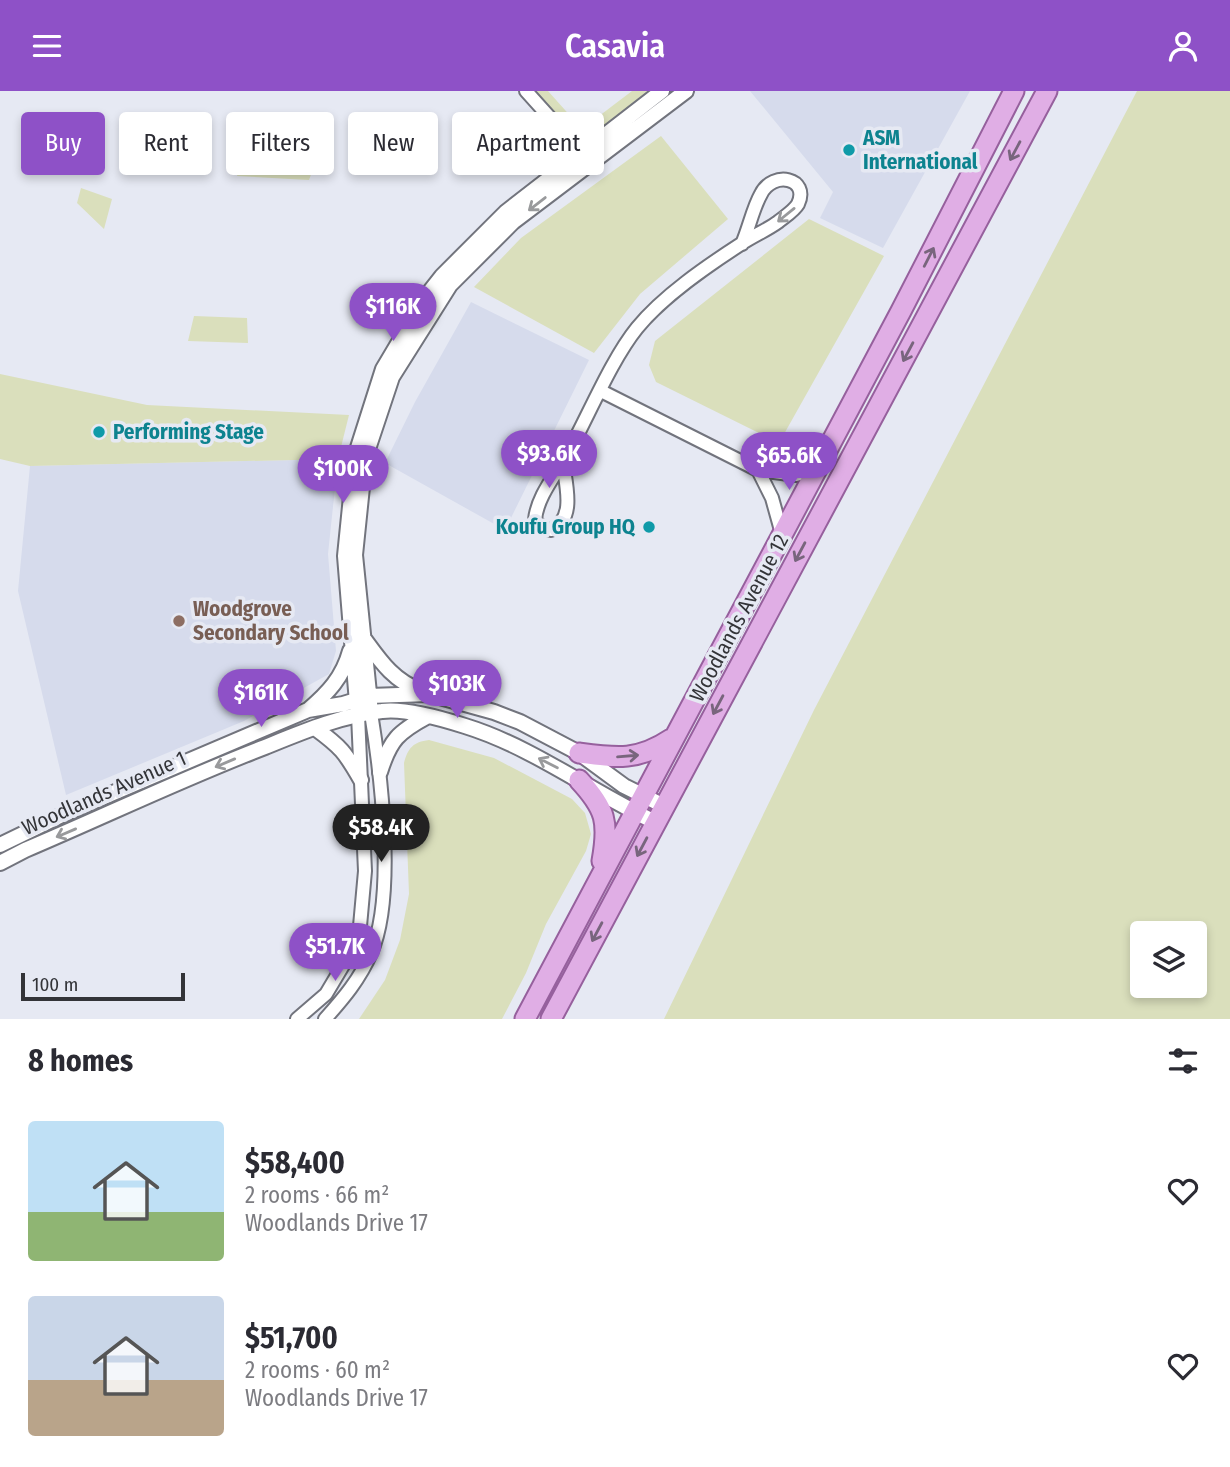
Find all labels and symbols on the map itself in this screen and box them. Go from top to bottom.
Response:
place label: ASM International [862,125,978,175]
one-way arrow [1007,140,1021,161]
marker: ASM International [841,142,857,158]
one-way arrow [527,196,546,211]
one-way arrow [778,208,796,223]
one-way arrow [922,247,936,268]
pin: $116K [344,283,442,343]
one-way arrow [901,342,915,362]
place label: Performing Stage [113,419,264,445]
marker: Performing Stage [91,424,107,440]
pin: $93.6K [492,431,606,490]
pin: $65.6K [732,433,846,492]
pin: $100K [294,445,392,505]
place label: Koufu Group HQ [496,514,636,540]
marker: Koufu Group HQ [641,519,657,535]
street label: Woodlands Avenue 12 [684,530,794,706]
one-way arrow [793,542,807,562]
place label: Woodgrove Secondary School [193,596,349,646]
marker: Woodgrove Secondary School [171,613,187,629]
pin: $103K [408,661,506,720]
pin: $161K [212,669,310,729]
one-way arrow [711,694,725,715]
street label: Woodlands Avenue 1 [18,745,190,841]
one-way arrow [616,749,639,762]
one-way arrow [538,756,559,770]
one-way arrow [214,757,236,770]
pin: $58.4K [324,805,438,864]
one-way arrow [55,827,77,840]
one-way arrow [635,836,648,857]
one-way arrow [590,921,604,941]
pin: $51.7K [278,923,392,983]
scale bar [21,970,186,1002]

